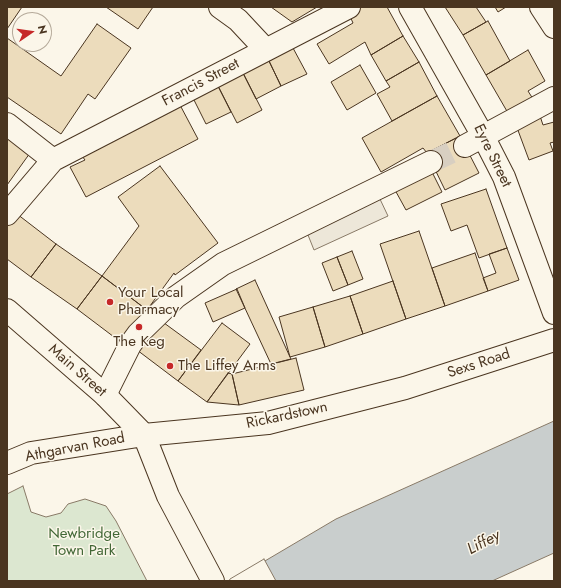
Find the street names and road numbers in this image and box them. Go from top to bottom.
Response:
street label: Francis Street [159,55,243,111]
street label: Eyre Street [469,122,515,190]
street label: Main Street [44,341,110,401]
street label: Sexs Road [445,345,513,383]
street label: Rickardstown [245,399,329,433]
street label: Athgarvan Road [24,430,126,466]

